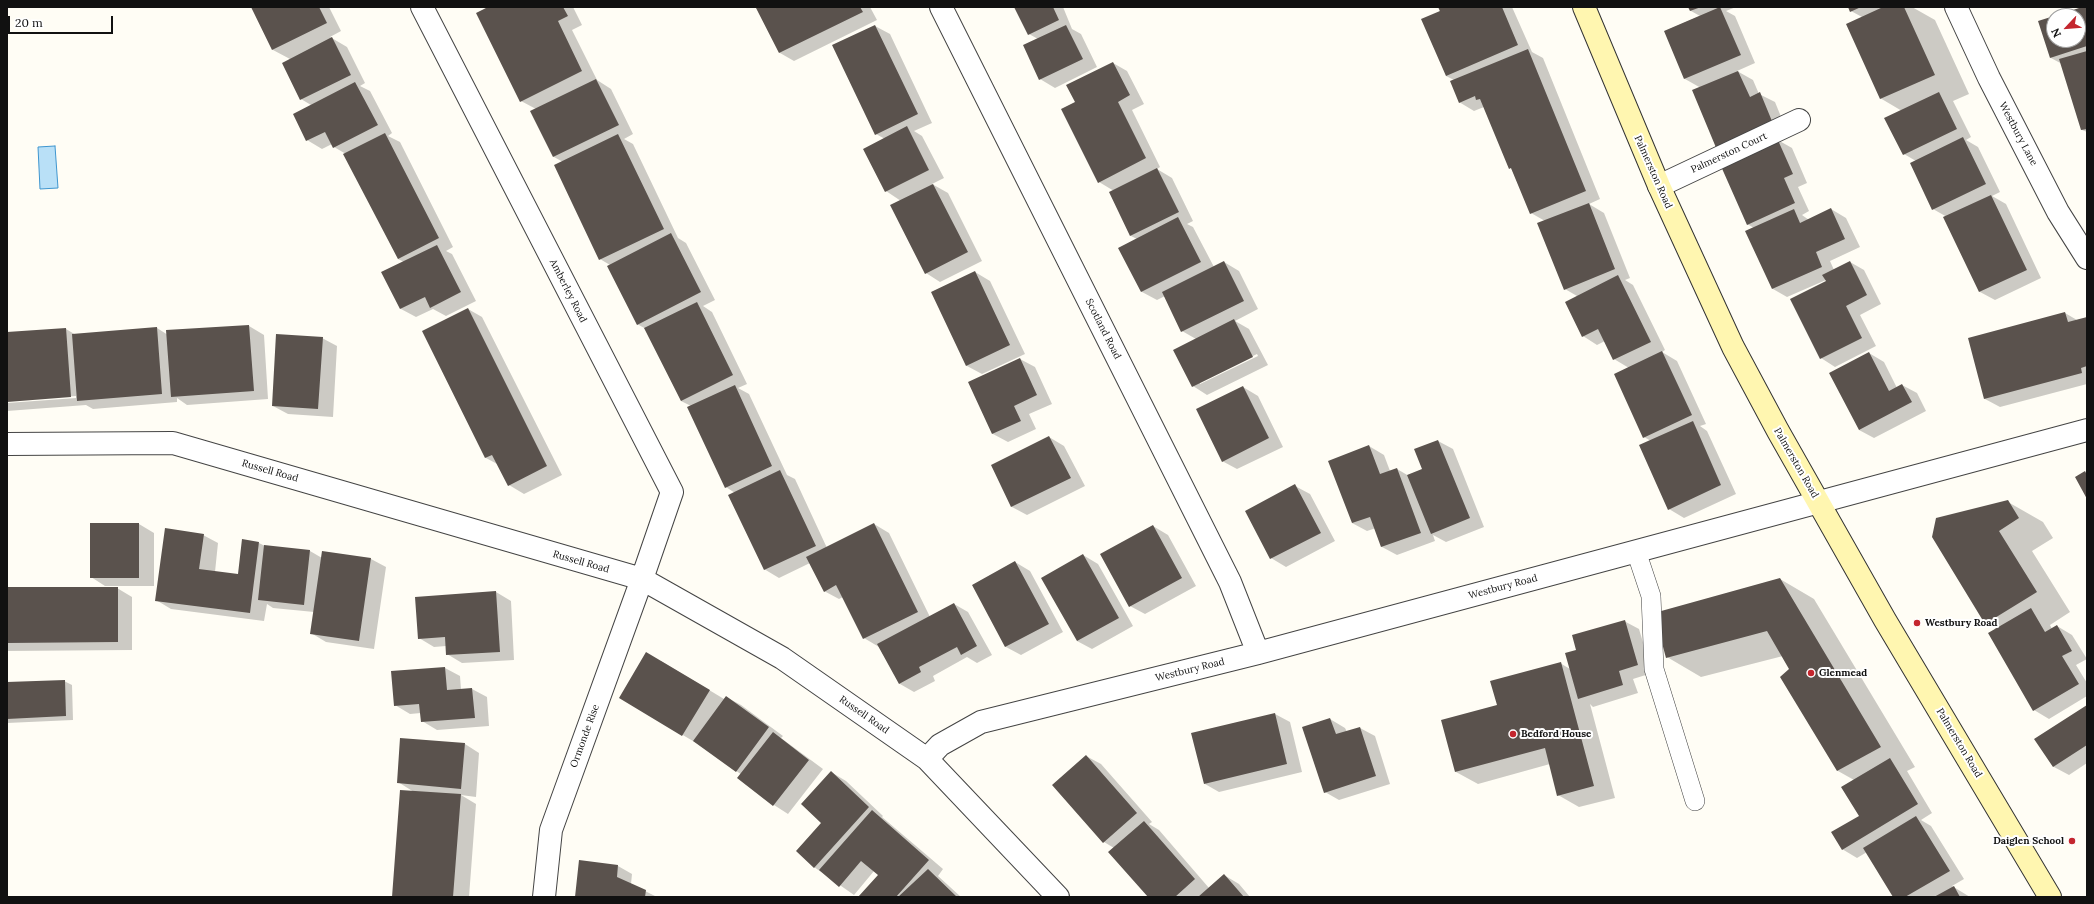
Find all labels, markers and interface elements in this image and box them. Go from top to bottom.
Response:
scale bar [10,8,115,34]
north arrow [2046,8,2086,48]
text: 20 m [15,15,43,30]
text: N [2048,26,2064,40]
street label: Westbury Lane [1996,100,2040,168]
street label: Palmerston Court [1689,130,1769,176]
street label: Palmerston Road [1631,134,1675,210]
street label: Amberley Road [547,257,589,325]
street label: Scotland Road [1083,297,1123,361]
street label: Palmerston Road [1771,426,1821,500]
street label: Russell Road [240,457,300,485]
street label: Russell Road [551,548,611,576]
street label: Westbury Road [1467,572,1539,602]
place label: Westbury Road [1925,617,1997,629]
marker: Westbury Road [1912,618,1922,628]
street label: Westbury Road [1154,656,1226,684]
place label: Glenmead [1819,667,1867,679]
marker: Glenmead [1806,668,1816,678]
street label: Russell Road [837,693,891,737]
street label: Ormonde Rise [568,703,602,769]
street label: Palmerston Road [1934,706,1984,780]
place label: Bedford House [1521,728,1591,740]
marker: Bedford House [1508,729,1518,739]
place label: Daiglen School [1993,835,2064,847]
marker: Daiglen School [2067,836,2077,846]

